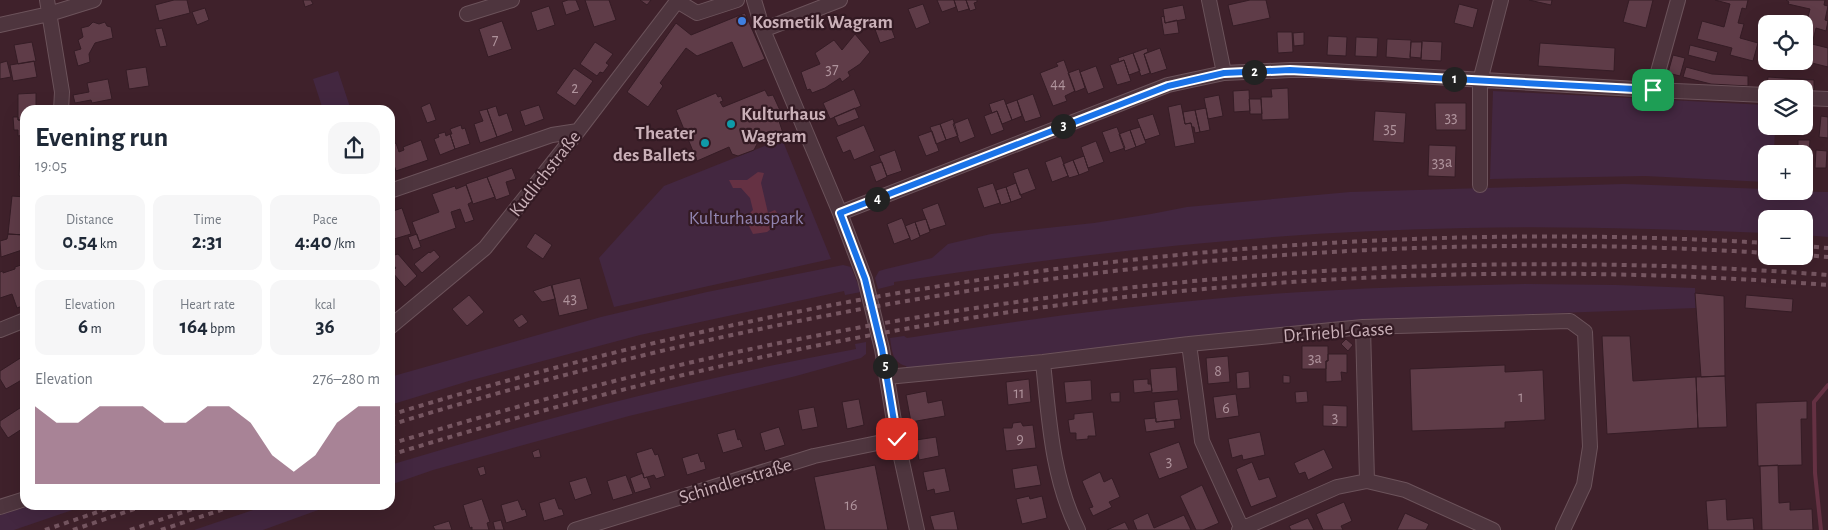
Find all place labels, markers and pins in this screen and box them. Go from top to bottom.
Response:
place label: Kosmetik Wagram [752,13,893,32]
marker: Kosmetik Wagram [736,15,748,27]
pin: 2 [1242,60,1266,84]
pin: 1 [1442,66,1466,92]
pin [1632,69,1674,111]
place label: Kulturhaus Wagram [741,105,826,146]
pin: 3 [1050,114,1076,138]
marker: Kulturhaus Wagram [725,118,737,130]
place label: Theater des Ballets [613,124,695,165]
marker: Theater des Ballets [699,137,711,149]
pin: 4 [864,186,890,212]
pin: 5 [872,354,898,378]
pin [876,418,918,460]

